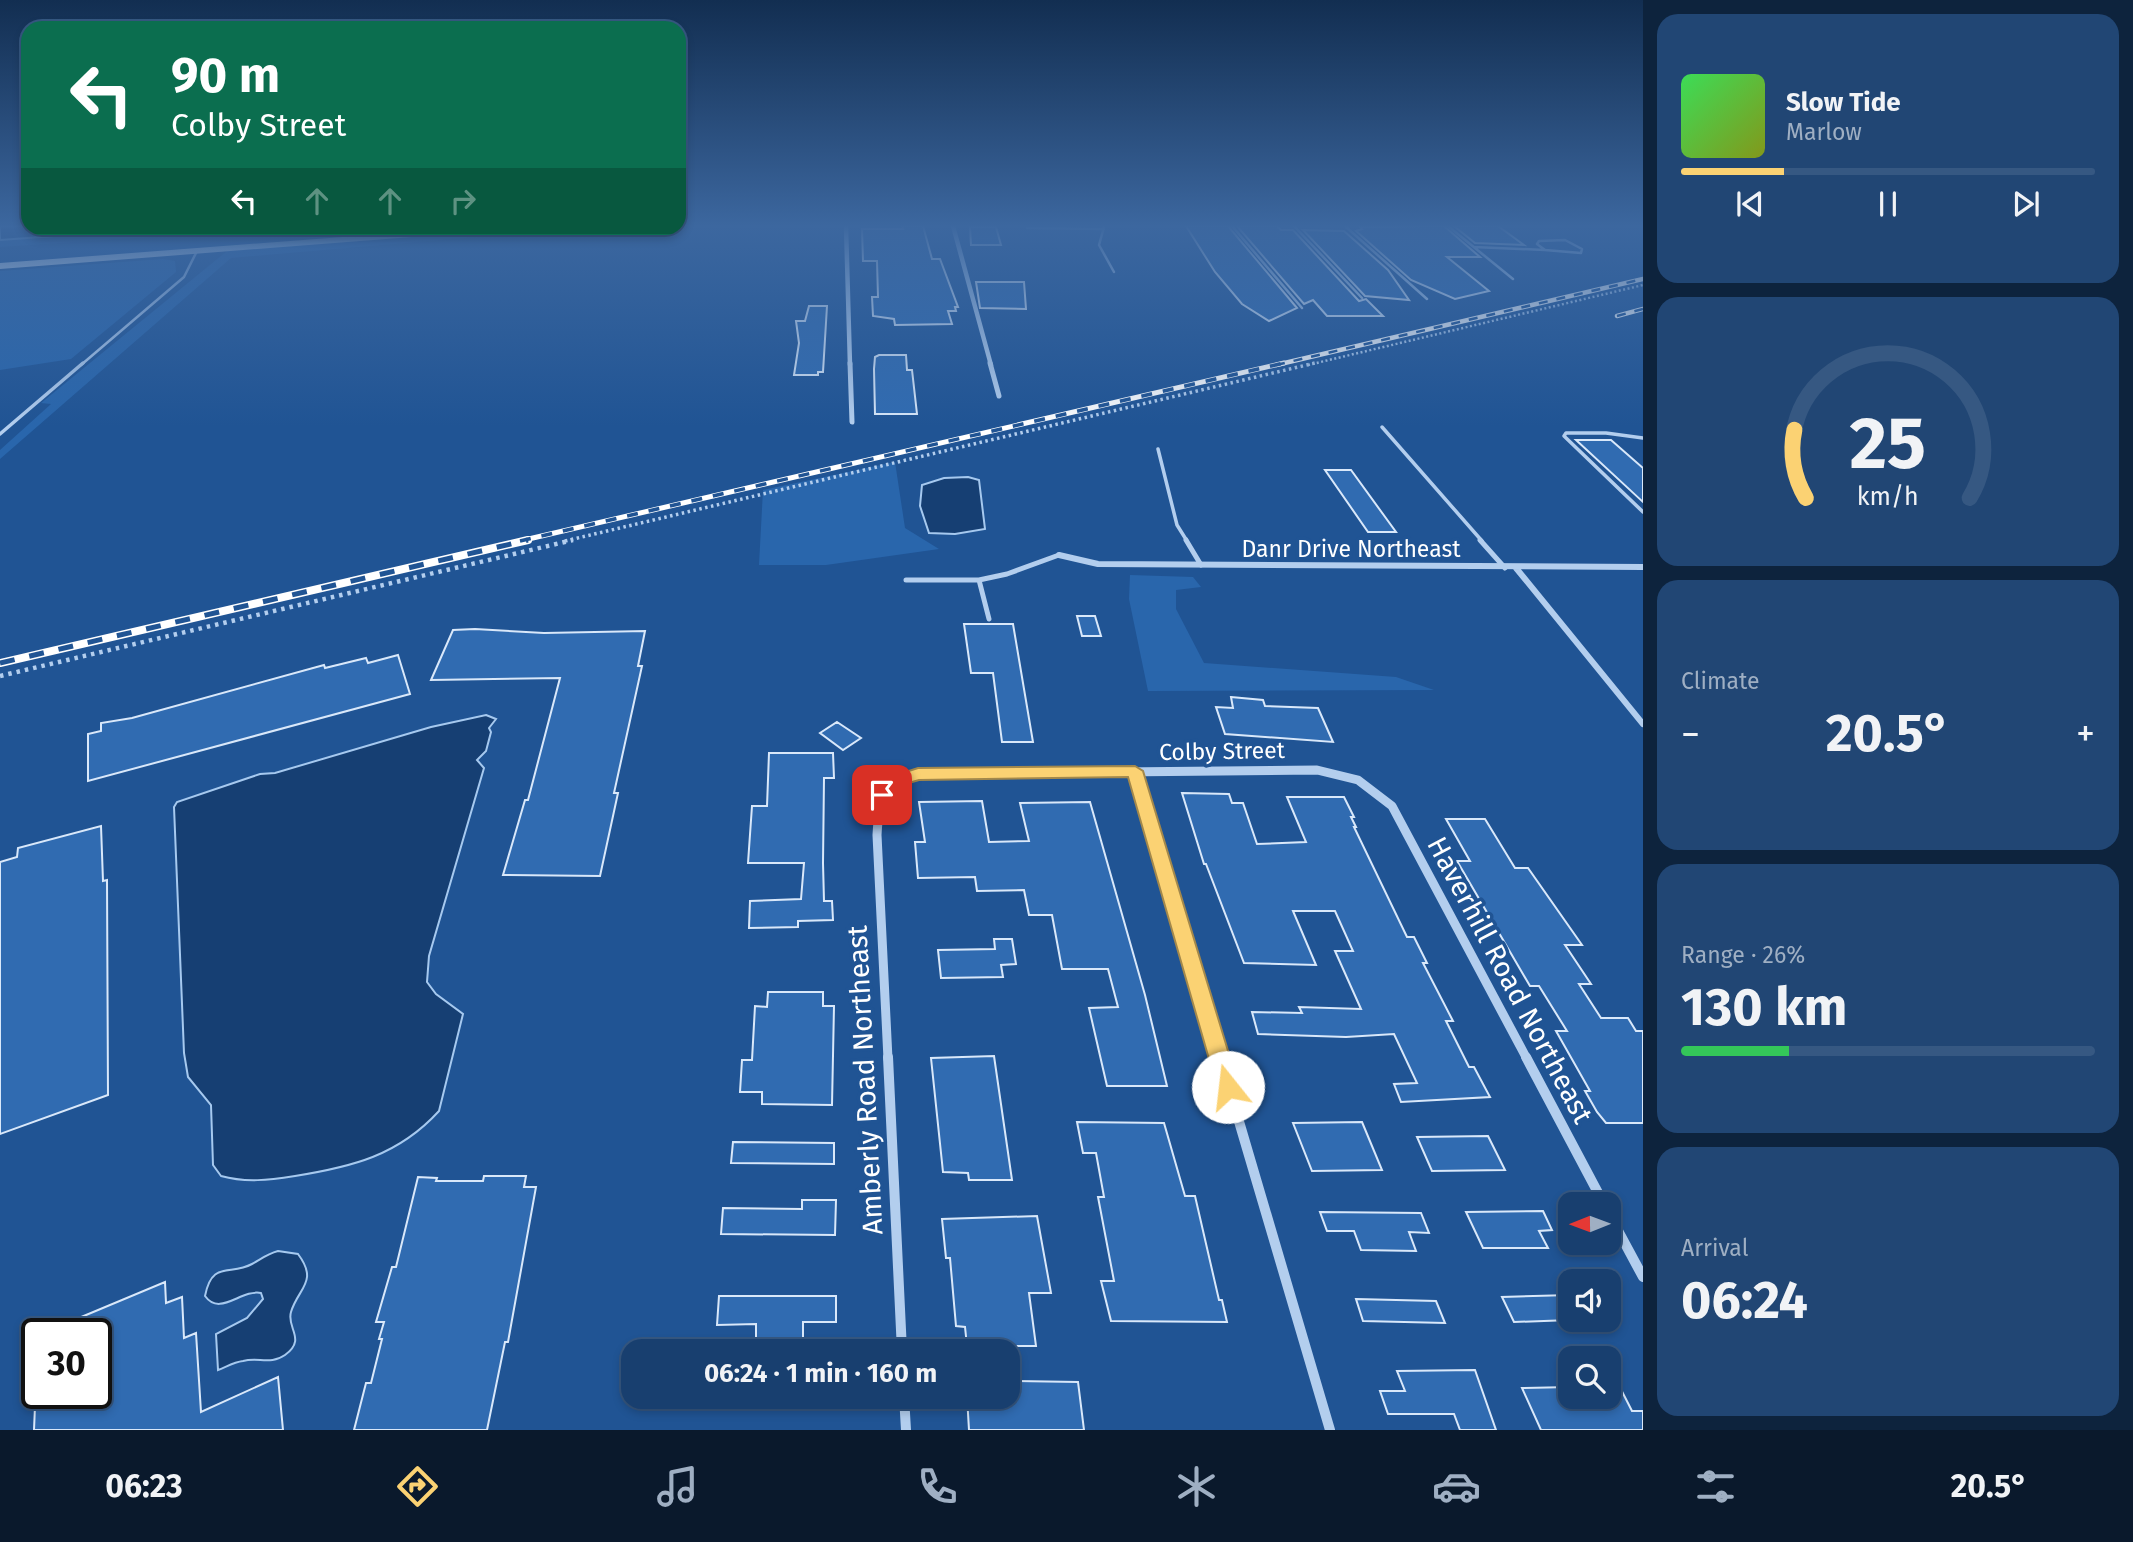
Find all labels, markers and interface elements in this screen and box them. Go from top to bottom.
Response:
text: 90 m [171,46,280,105]
icon: left [56,49,147,140]
text: Slow Tide [1786,87,1901,118]
text: Colby Street [171,106,346,144]
text: Marlow [1786,118,1862,146]
icon: left [225,182,263,220]
icon: ahead [298,182,336,220]
icon: ahead [371,182,409,220]
icon: right [444,182,482,220]
icon: previous [1731,185,1769,223]
icon: pause [1869,185,1907,223]
icon: next [2007,185,2045,223]
text: 25 [1850,400,1926,487]
text: km/h [1857,482,1919,512]
street label: Danr Drive Northeast [1241,535,1461,563]
text: Climate [1681,667,1760,695]
text: 20.5° [1826,702,1950,765]
text: − [1681,711,1700,757]
text: + [2076,711,2095,757]
street label: Colby Street [1159,736,1286,766]
pin [852,765,912,825]
icon: arrive [863,776,901,814]
street label: Haverhill Road Northeast [1420,831,1600,1130]
street label: Amberly Road Northeast [840,924,890,1236]
text: Range · 26% [1681,941,1805,969]
text: 130 km [1681,976,1848,1039]
position arrow [1191,1050,1265,1124]
north arrow [1558,1192,1620,1255]
map controls [1558,1192,1621,1409]
text: Arrival [1681,1234,1748,1262]
button: sound [1558,1269,1621,1332]
text: 06:24 [1681,1269,1808,1332]
speed limit sign: 30 [21,1318,112,1409]
button: search [1558,1346,1621,1409]
text: 06:24 · 1 min · 160 m [704,1358,937,1389]
icon: directions [393,1462,442,1511]
icon: music [653,1462,702,1511]
icon: phone [913,1462,962,1511]
icon: climate [1172,1462,1221,1511]
icon: car [1432,1462,1481,1511]
icon: filters [1691,1462,1740,1511]
text: 06:23 [105,1467,183,1505]
text: 20.5° [1951,1467,2028,1505]

